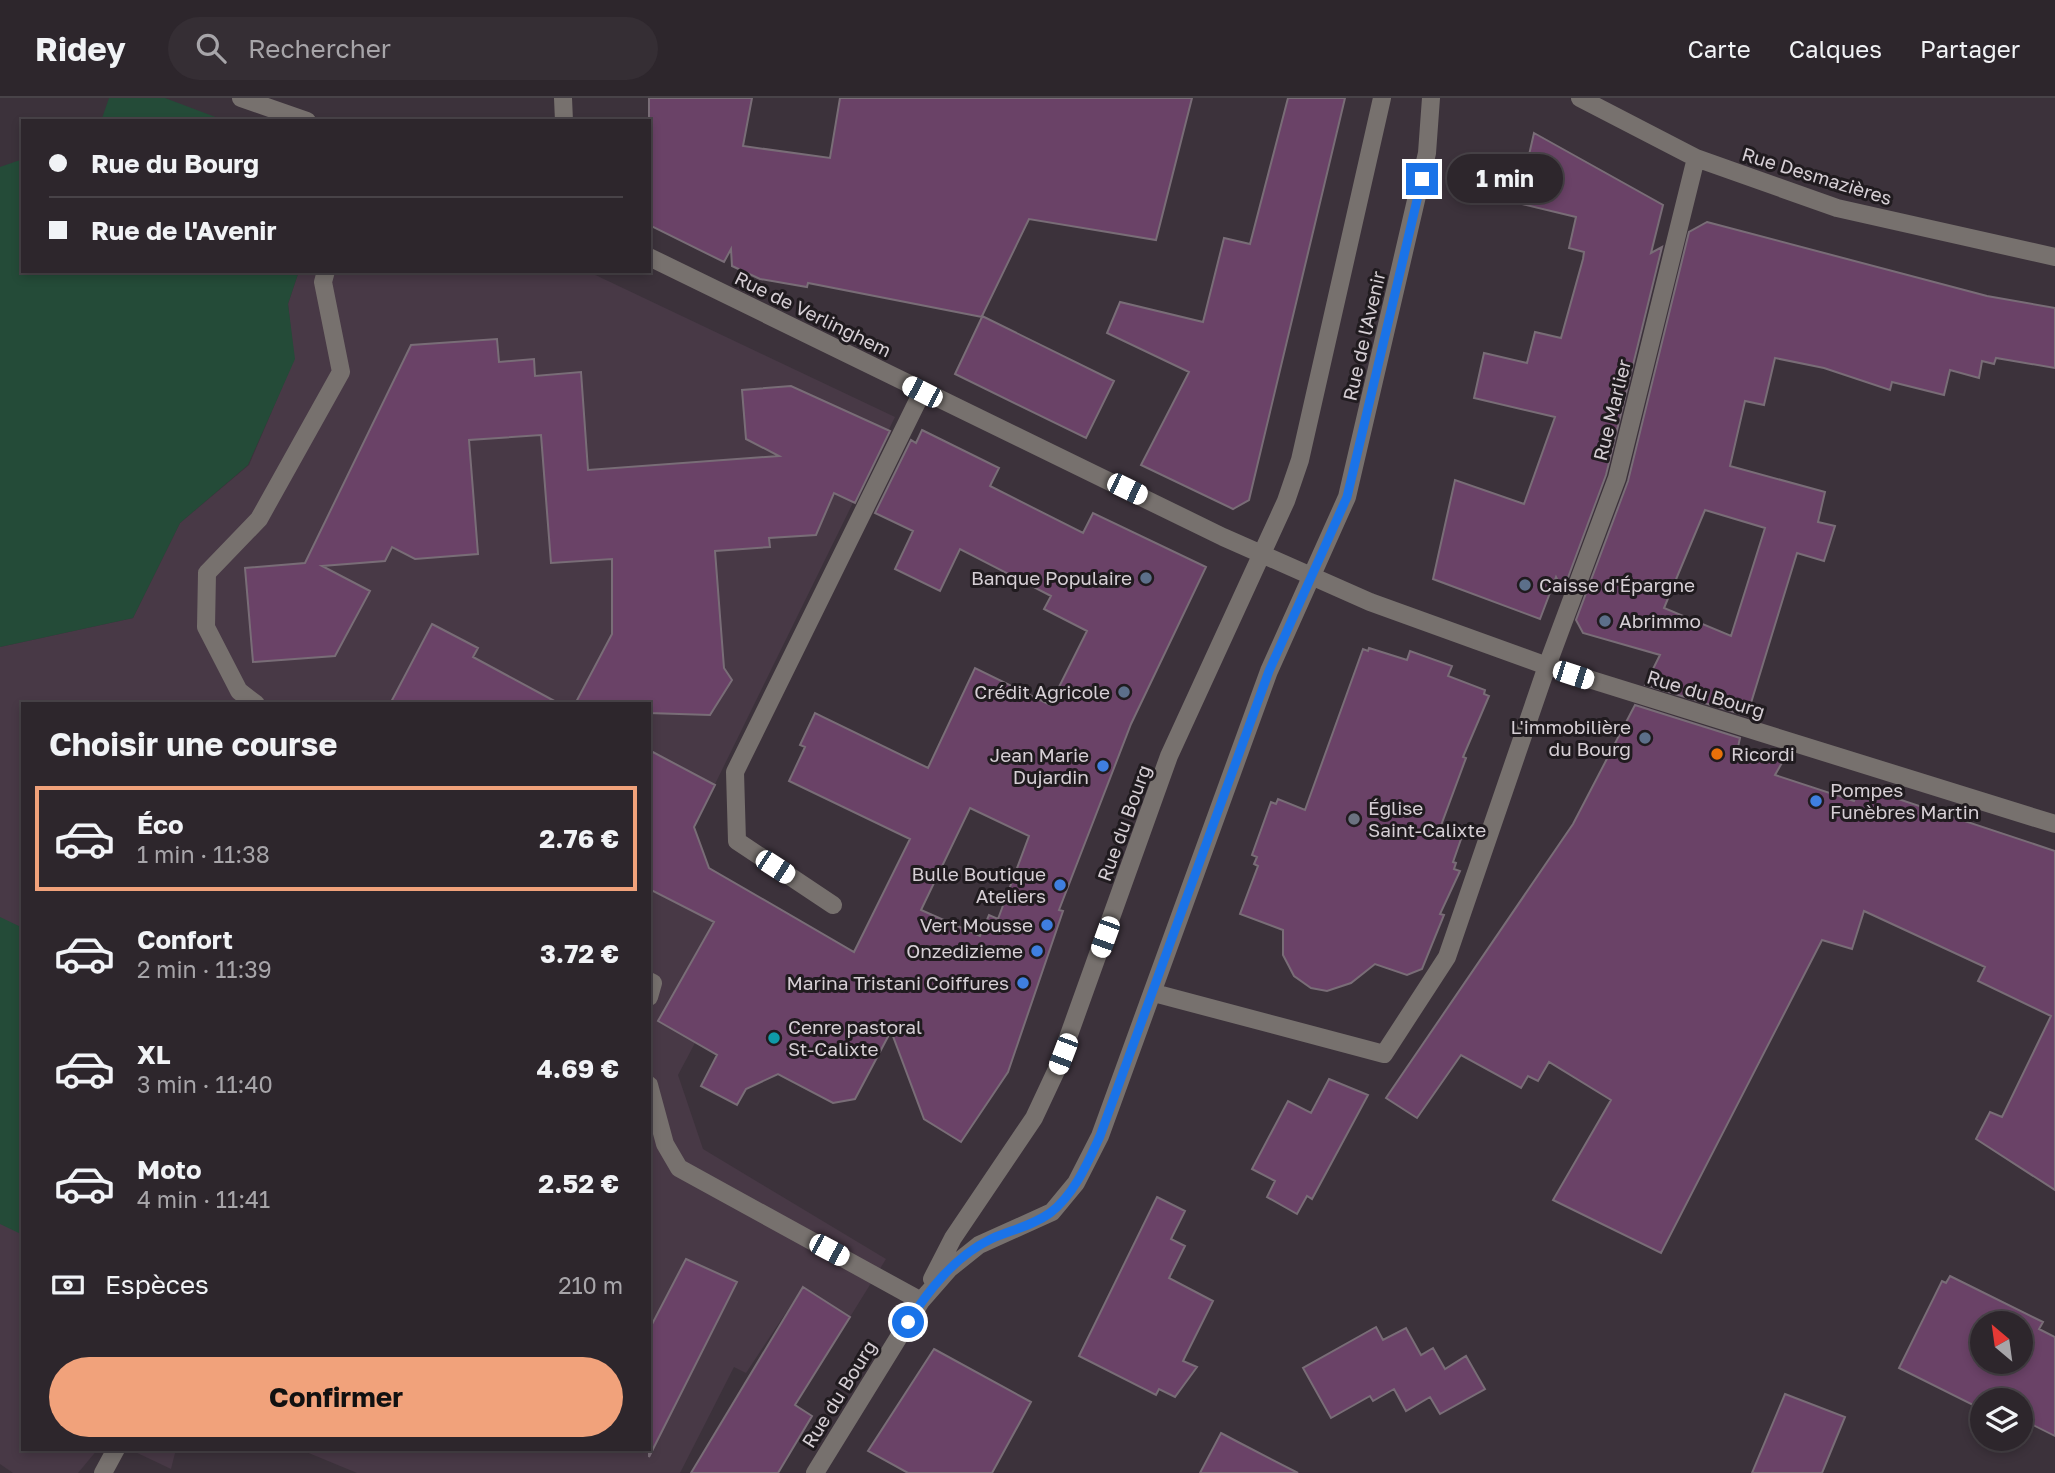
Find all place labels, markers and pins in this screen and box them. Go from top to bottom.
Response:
place label: Banque Populaire [971,566,1132,589]
marker: Banque Populaire [1138,570,1154,586]
place label: Caisse d'Épargne [1539,573,1695,596]
marker: Caisse d'Épargne [1517,577,1533,593]
place label: Abrimmo [1619,609,1701,632]
marker: Abrimmo [1597,613,1613,629]
place label: Crédit Agricole [974,680,1110,703]
marker: Crédit Agricole [1116,684,1132,700]
place label: L'immobilière du Bourg [1511,715,1631,760]
marker: L'immobilière du Bourg [1637,730,1653,746]
place label: Ricordi [1731,742,1795,765]
place label: Jean Marie Dujardin [990,743,1089,788]
marker: Ricordi [1709,746,1725,762]
marker: Jean Marie Dujardin [1095,758,1111,774]
place label: Pompes Funèbres Martin [1830,778,1980,823]
marker: Pompes Funèbres Martin [1808,793,1824,809]
place label: Église Saint-Calixte [1368,796,1486,841]
marker: Église Saint-Calixte [1346,811,1362,827]
place label: Bulle Boutique Ateliers [912,862,1046,907]
marker: Bulle Boutique Ateliers [1052,877,1068,893]
place label: Vert Mousse [920,913,1033,936]
marker: Vert Mousse [1039,917,1055,933]
place label: Onzedizieme [906,939,1023,962]
marker: Onzedizieme [1029,943,1045,959]
place label: Marina Tristani Coiffures [786,971,1009,994]
marker: Marina Tristani Coiffures [1015,975,1031,991]
place label: Cenre pastoral St-Calixte [788,1015,922,1060]
marker: Cenre pastoral St-Calixte [766,1030,782,1046]

